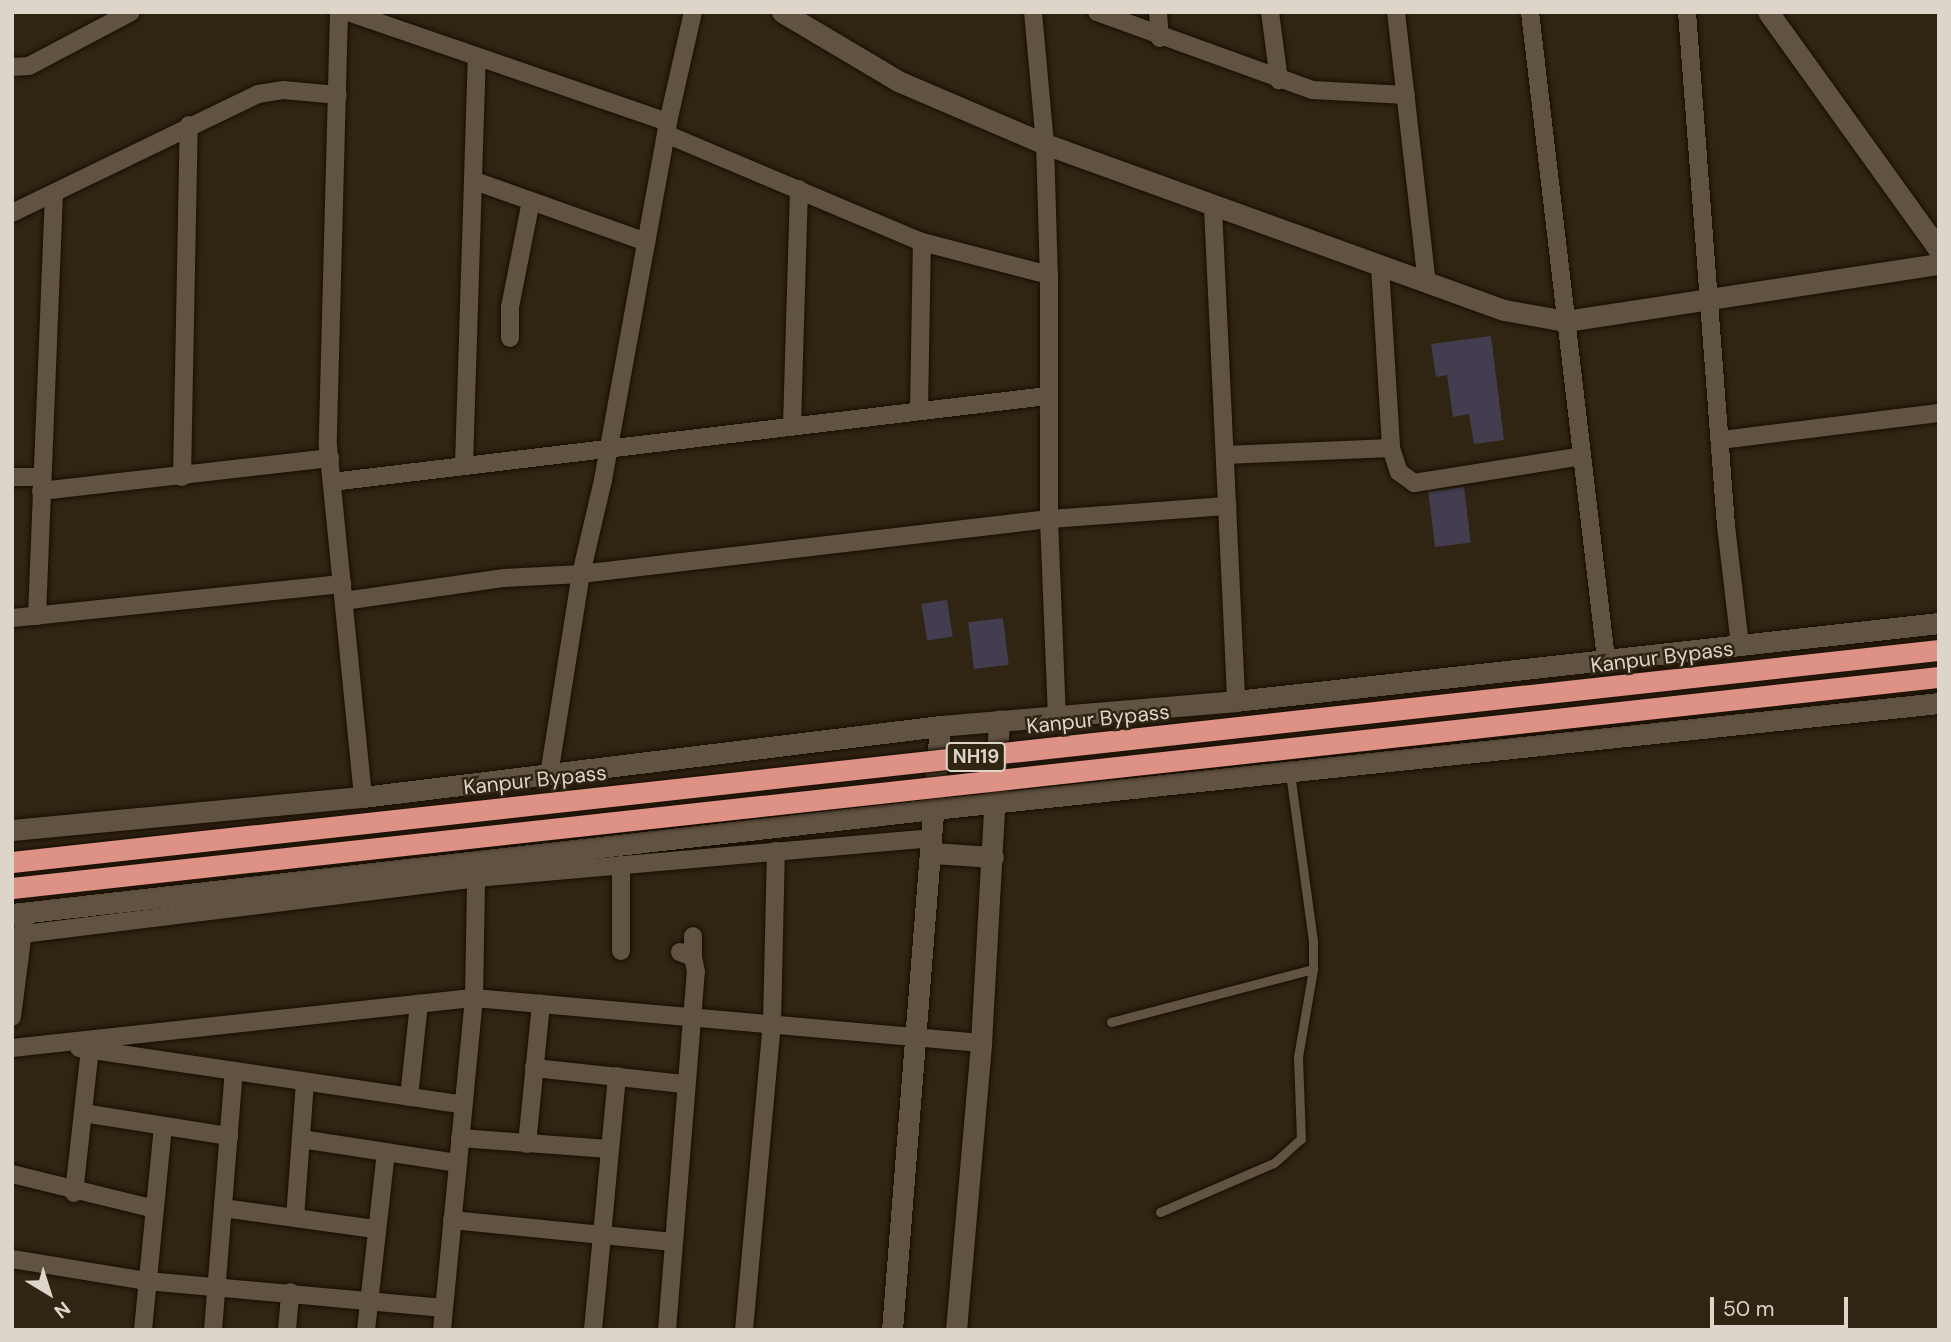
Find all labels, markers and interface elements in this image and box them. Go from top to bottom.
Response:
street label: Kanpur Bypass [1589,636,1735,678]
street label: Kanpur Bypass [1025,699,1171,739]
road number: NH19 [944,742,1007,772]
street label: Kanpur Bypass [462,760,608,800]
north arrow [14,1258,84,1328]
scale bar [1713,1282,1851,1326]
text: 50 m [1723,1295,1774,1323]
text: N [49,1296,75,1324]

